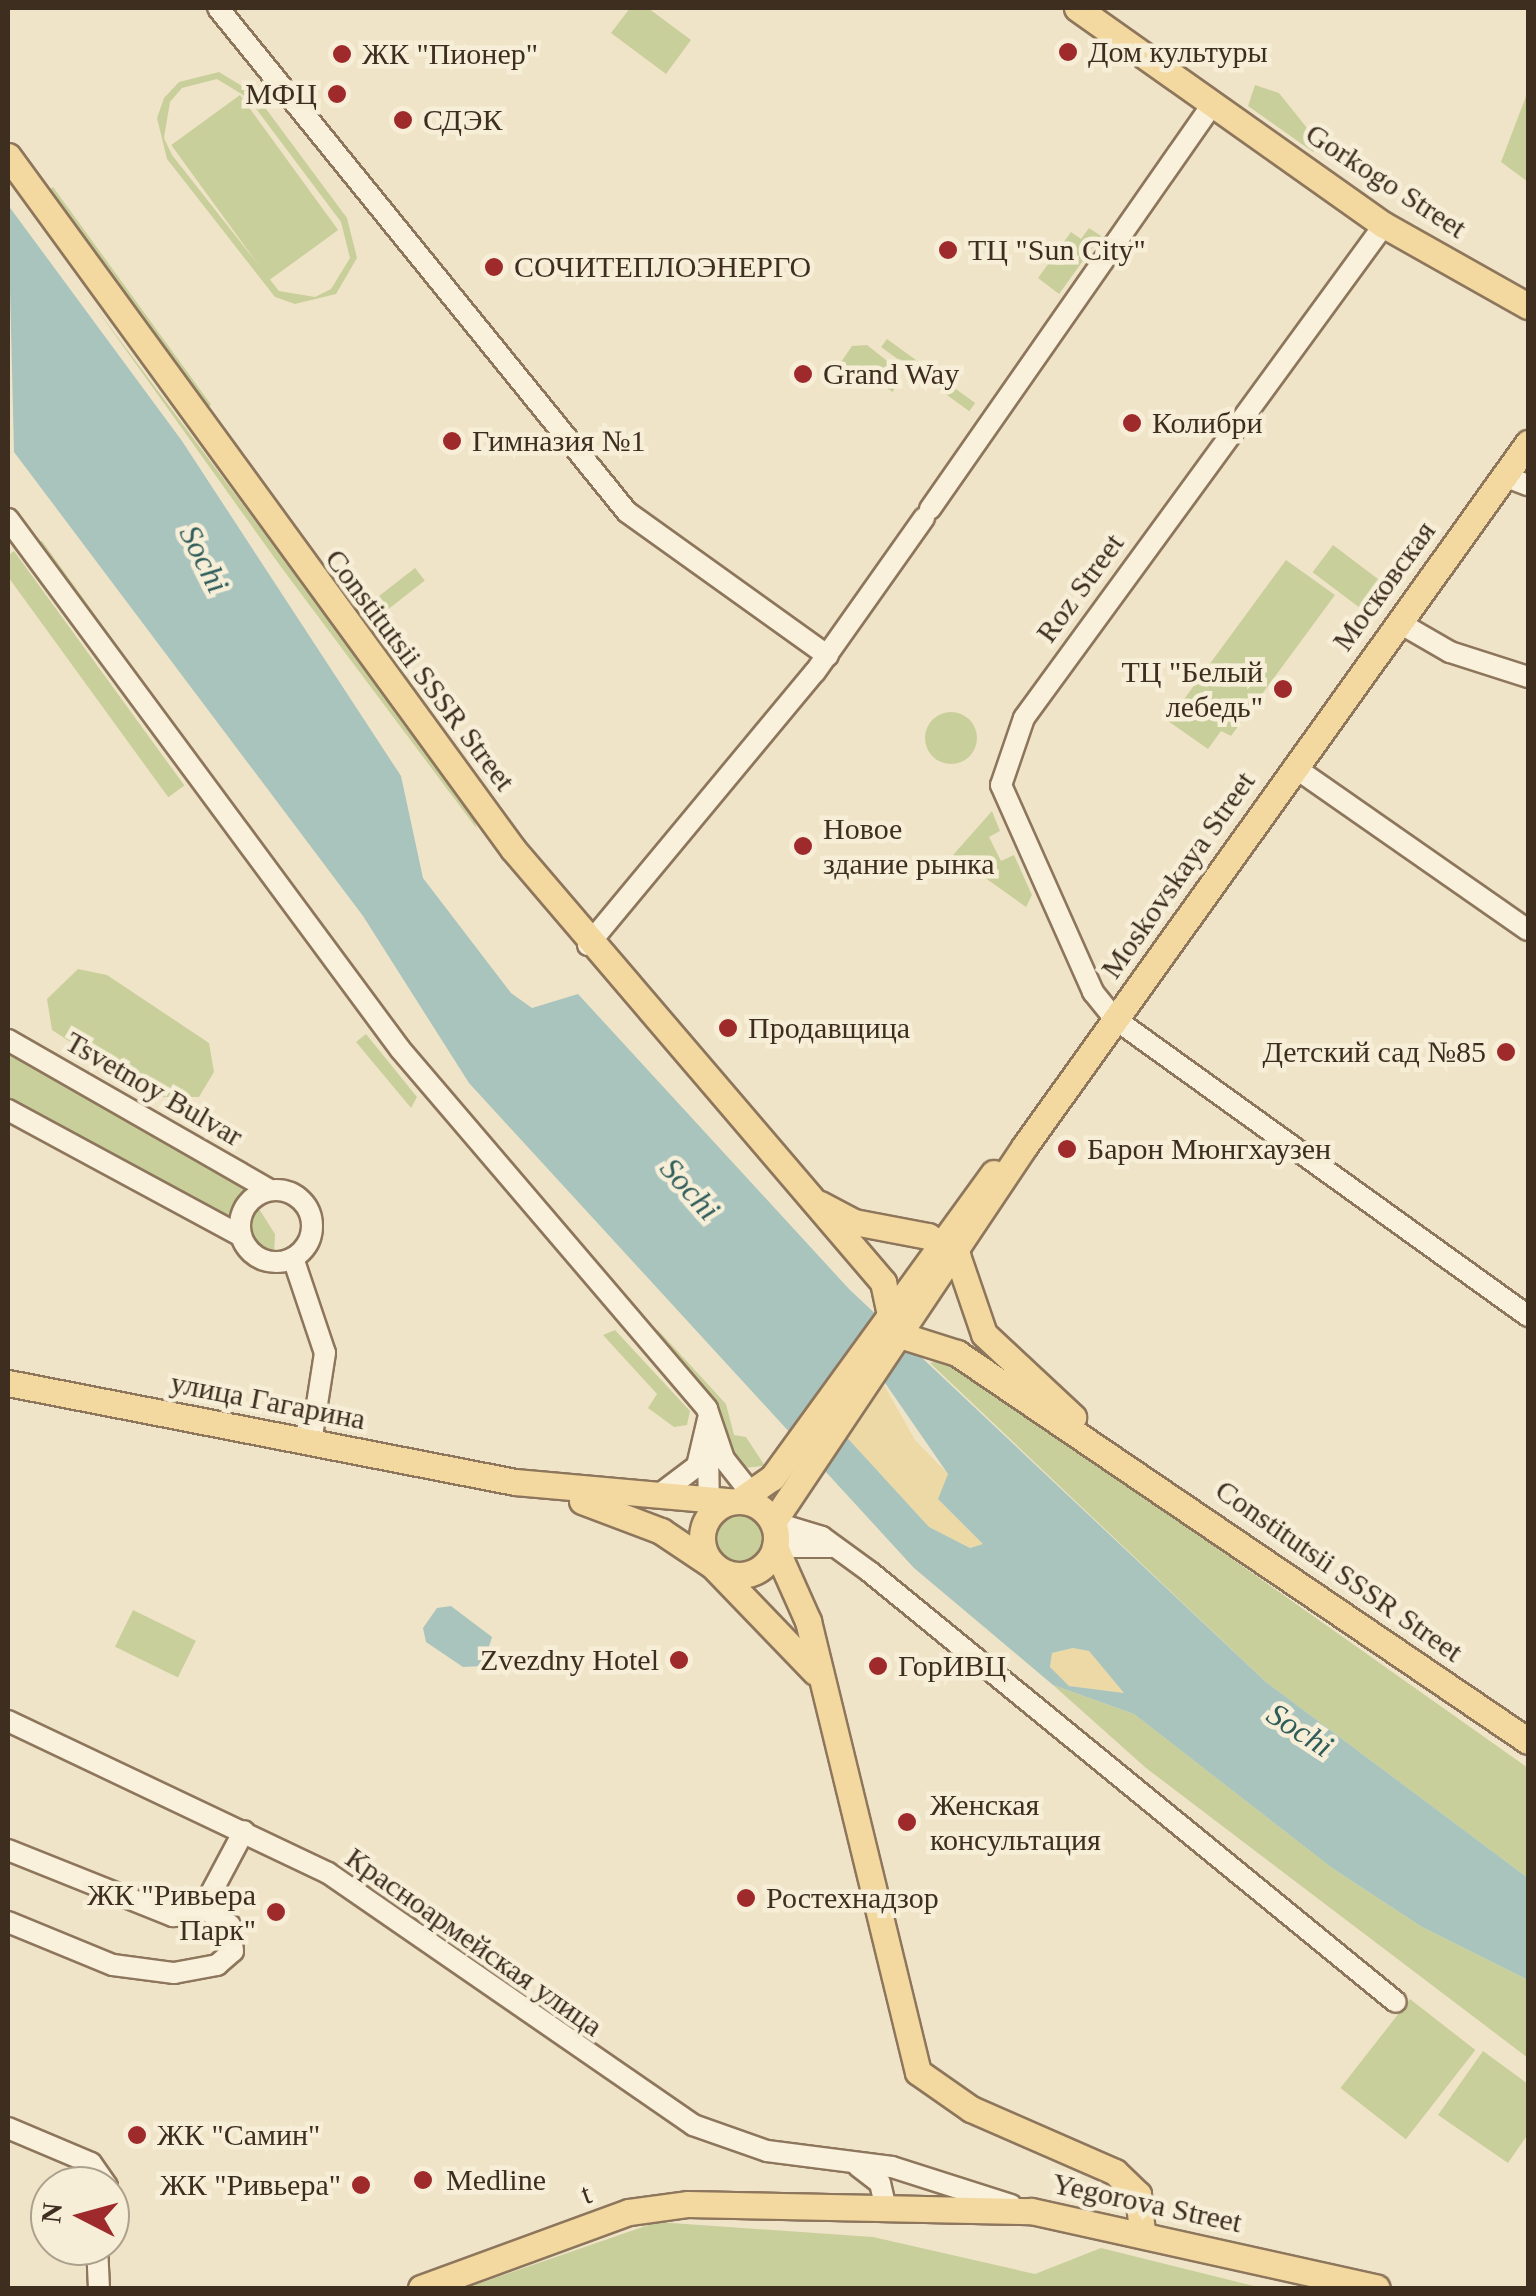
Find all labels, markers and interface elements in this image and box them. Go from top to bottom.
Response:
place label: Дом культуры [1088,34,1268,70]
place label: ЖК "Пионер" [362,36,538,72]
marker: Дом культуры [1057,41,1079,63]
marker: ЖК "Пионер" [331,43,353,65]
place label: МФЦ [245,76,317,112]
marker: МФЦ [326,83,348,105]
place label: СДЭК [423,102,503,138]
marker: СДЭК [392,109,414,131]
street label: Gorkogo Street [1299,116,1473,246]
place label: ТЦ "Sun City" [968,232,1146,268]
marker: ТЦ "Sun City" [937,239,959,261]
place label: СОЧИТЕПЛОЭНЕРГО [514,249,811,285]
marker: СОЧИТЕПЛОЭНЕРГО [483,256,505,278]
place label: Grand Way [823,356,960,392]
marker: Grand Way [792,363,814,385]
place label: Колибри [1152,405,1262,441]
marker: Колибри [1121,412,1143,434]
place label: Гимназия №1 [472,423,645,459]
marker: Гимназия №1 [441,430,463,452]
street label: Московская [1325,514,1443,658]
water label: Sochi [171,519,237,599]
street label: Roz Street [1028,527,1132,649]
street label: Constitutsii SSSR Street [317,542,523,798]
place label: ТЦ "Белый лебедь" [1122,654,1263,724]
marker: ТЦ "Белый лебедь" [1272,678,1294,700]
street label: Moskovskaya Street [1093,765,1263,985]
place label: Новое здание рынка [823,811,994,882]
marker: Новое здание рынка [792,835,814,857]
place label: Продавщица [748,1010,910,1046]
marker: Продавщица [717,1017,739,1039]
street label: Tsvetnoy Bulvar [59,1024,249,1154]
place label: Детский сад №85 [1262,1034,1486,1070]
marker: Детский сад №85 [1495,1041,1517,1063]
place label: Барон Мюнгхаузен [1087,1131,1331,1167]
marker: Барон Мюнгхаузен [1056,1138,1078,1160]
water label: Sochi [652,1150,728,1228]
street label: улица Гагарина [168,1364,368,1438]
street label: Constitutsii SSSR Street [1209,1472,1469,1670]
place label: Zvezdny Hotel [480,1642,659,1678]
place label: ГорИВЦ [898,1648,1006,1684]
marker: Zvezdny Hotel [668,1649,690,1671]
marker: ГорИВЦ [867,1655,889,1677]
water label: Sochi [1260,1695,1340,1765]
place label: Женская консультация [930,1787,1101,1858]
marker: Женская консультация [894,1809,920,1835]
street label: Красноармейская улица [339,1840,609,2044]
place label: ЖК "Ривьера Парк" [87,1877,256,1948]
place label: Ростехнадзор [766,1880,939,1916]
marker: Ростехнадзор [735,1887,757,1909]
marker: ЖК "Ривьера Парк" [265,1901,287,1923]
place label: ЖК "Самин" [157,2117,320,2153]
marker: ЖК "Самин" [126,2124,148,2146]
place label: Medline [446,2162,546,2198]
street label: Yegorova Street [1049,2165,1245,2241]
north arrow [30,2166,130,2266]
place label: ЖК "Ривьера" [160,2167,341,2203]
marker: Medline [410,2167,436,2193]
marker: ЖК "Ривьера" [350,2174,372,2196]
street label: t [576,2176,596,2212]
text: N [35,2201,68,2225]

